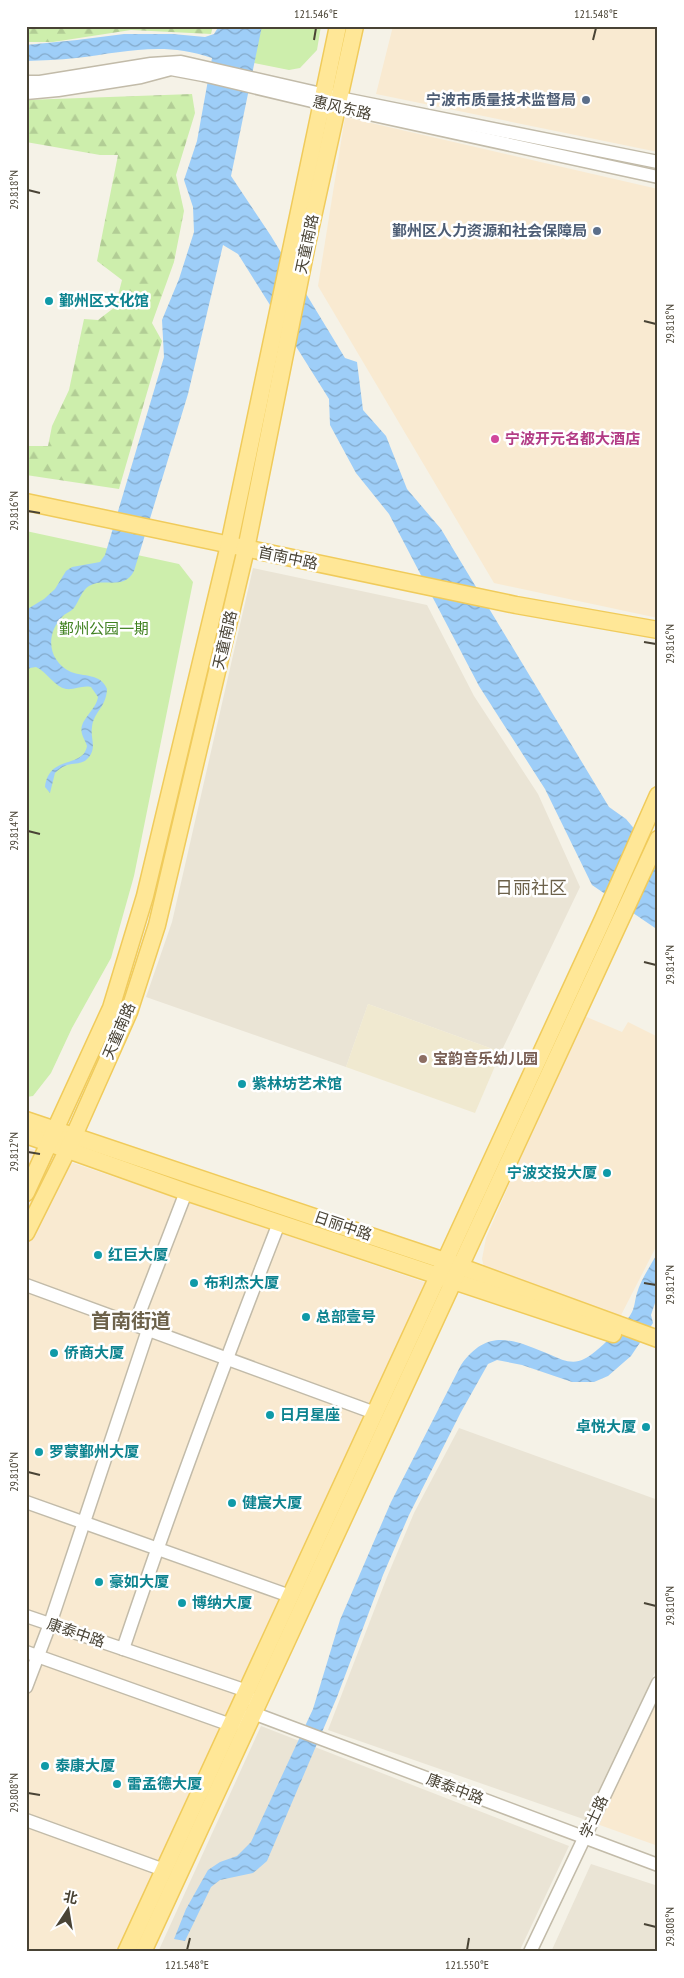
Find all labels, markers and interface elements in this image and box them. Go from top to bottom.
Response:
text: 121.546°E [294,6,338,21]
text: 121.548°E [574,6,618,21]
place label: 宁波市质量技术监督局 [426,90,576,109]
street label: 惠风东路 [311,92,373,124]
marker: 宁波市质量技术监督局 [580,94,592,106]
text: 29.818°N [6,170,21,210]
street label: 天童南路 [291,213,322,275]
place label: 鄞州区人力资源和社会保障局 [392,221,587,240]
marker: 鄞州区人力资源和社会保障局 [591,225,603,237]
place label: 鄞州区文化馆 [59,291,149,310]
marker: 鄞州区文化馆 [43,295,55,307]
text: 29.818°N [662,304,677,344]
place label: 宁波开元名都大酒店 [505,429,640,448]
marker: 宁波开元名都大酒店 [489,433,501,445]
text: 29.816°N [6,491,21,531]
street label: 首南中路 [257,542,319,573]
street label: 天童南路 [209,609,241,671]
park label: 鄞州公园一期 [59,619,149,638]
text: 29.816°N [662,624,677,664]
text: 29.814°N [6,811,21,851]
district label: 日丽社区 [495,876,567,899]
text: 29.814°N [662,945,677,985]
street label: 天童南路 [98,999,139,1062]
place label: 宝韵音乐幼儿园 [433,1049,538,1068]
marker: 宝韵音乐幼儿园 [417,1053,429,1065]
place label: 紫林坊艺术馆 [252,1074,342,1093]
marker: 紫林坊艺术馆 [236,1078,248,1090]
text: 29.812°N [6,1132,21,1172]
place label: 宁波交投大厦 [507,1163,597,1182]
marker: 宁波交投大厦 [601,1167,613,1179]
street label: 日丽中路 [312,1207,375,1244]
place label: 红巨大厦 [108,1245,168,1264]
marker: 红巨大厦 [92,1249,104,1261]
text: 29.812°N [662,1265,677,1305]
place label: 布利杰大厦 [204,1273,279,1292]
marker: 布利杰大厦 [188,1277,200,1289]
place label: 总部壹号 [316,1307,376,1326]
district label: 首南街道 [91,1308,171,1334]
marker: 总部壹号 [300,1311,312,1323]
place label: 侨商大厦 [64,1343,124,1362]
marker: 侨商大厦 [48,1347,60,1359]
place label: 日月星座 [280,1405,340,1424]
marker: 日月星座 [264,1409,276,1421]
place label: 卓悦大厦 [576,1417,636,1436]
marker: 卓悦大厦 [640,1421,652,1433]
place label: 罗蒙鄞州大厦 [49,1442,139,1461]
marker: 罗蒙鄞州大厦 [33,1446,45,1458]
text: 29.810°N [6,1452,21,1492]
place label: 健宸大厦 [242,1493,302,1512]
marker: 健宸大厦 [226,1497,238,1509]
place label: 豪如大厦 [109,1572,169,1591]
marker: 豪如大厦 [93,1576,105,1588]
text: 29.810°N [662,1586,677,1626]
place label: 博纳大厦 [192,1593,252,1612]
marker: 博纳大厦 [176,1597,188,1609]
street label: 康泰中路 [45,1614,108,1651]
place label: 泰康大厦 [55,1756,115,1775]
marker: 泰康大厦 [39,1760,51,1772]
street label: 康泰中路 [424,1769,487,1808]
text: 29.808°N [6,1773,21,1813]
place label: 雷孟德大厦 [127,1774,202,1793]
marker: 雷孟德大厦 [111,1778,123,1790]
street label: 学士路 [575,1792,612,1841]
north arrow [42,1886,92,1936]
text: 北 [62,1887,79,1908]
text: 29.808°N [662,1907,677,1947]
text: 121.548°E [165,1957,209,1972]
text: 121.550°E [445,1957,489,1972]

